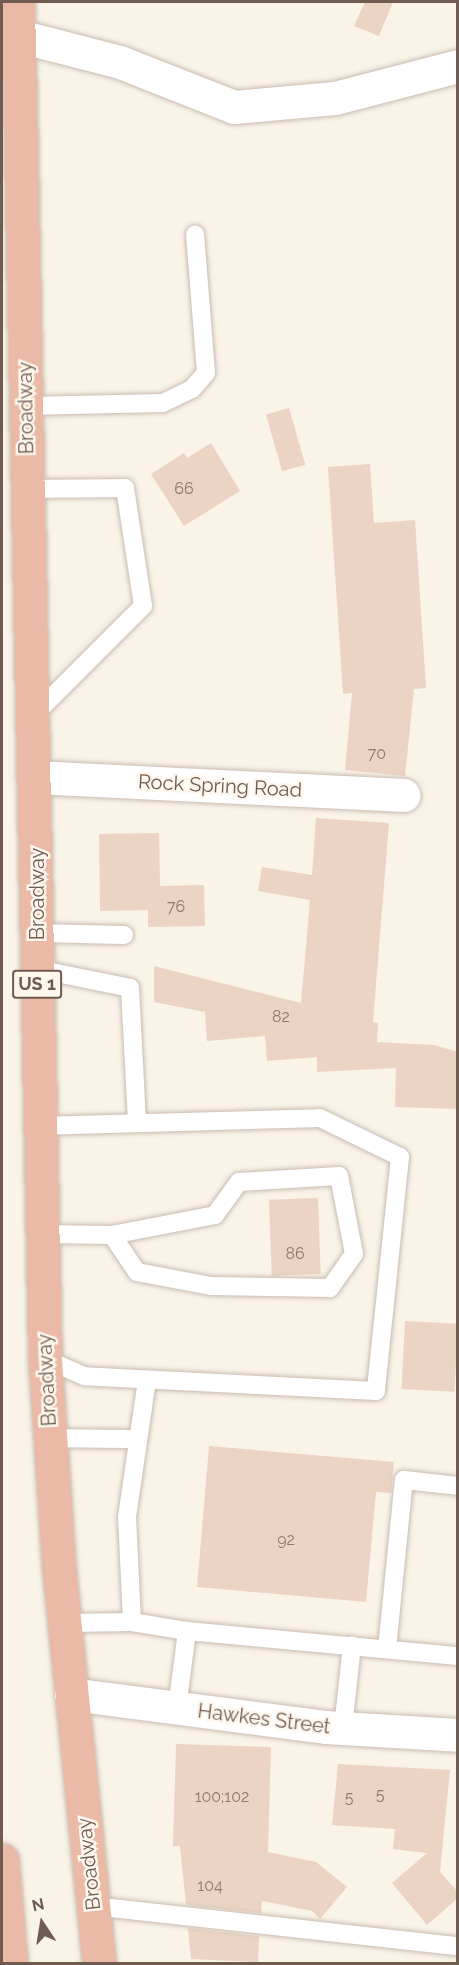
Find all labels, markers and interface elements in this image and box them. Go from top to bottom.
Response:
street label: Broadway [13,361,39,455]
house number: 66 [174,479,194,499]
house number: 70 [368,744,386,764]
street label: Rock Spring Road [137,770,303,802]
street label: Broadway [25,848,49,940]
house number: 76 [167,897,185,917]
road number: US 1 [12,969,63,999]
house number: 82 [272,1007,290,1027]
house number: 86 [285,1244,305,1264]
street label: Broadway [33,1333,61,1427]
house number: 92 [277,1530,295,1550]
street label: Hawkes Street [196,1699,332,1739]
house number: 5 [376,1785,384,1805]
house number: 100;102 [195,1787,249,1807]
house number: 5 [345,1788,353,1808]
street label: Broadway [72,1817,106,1911]
house number: 104 [197,1876,223,1896]
north arrow [12,1893,72,1953]
text: N [30,1894,46,1915]

